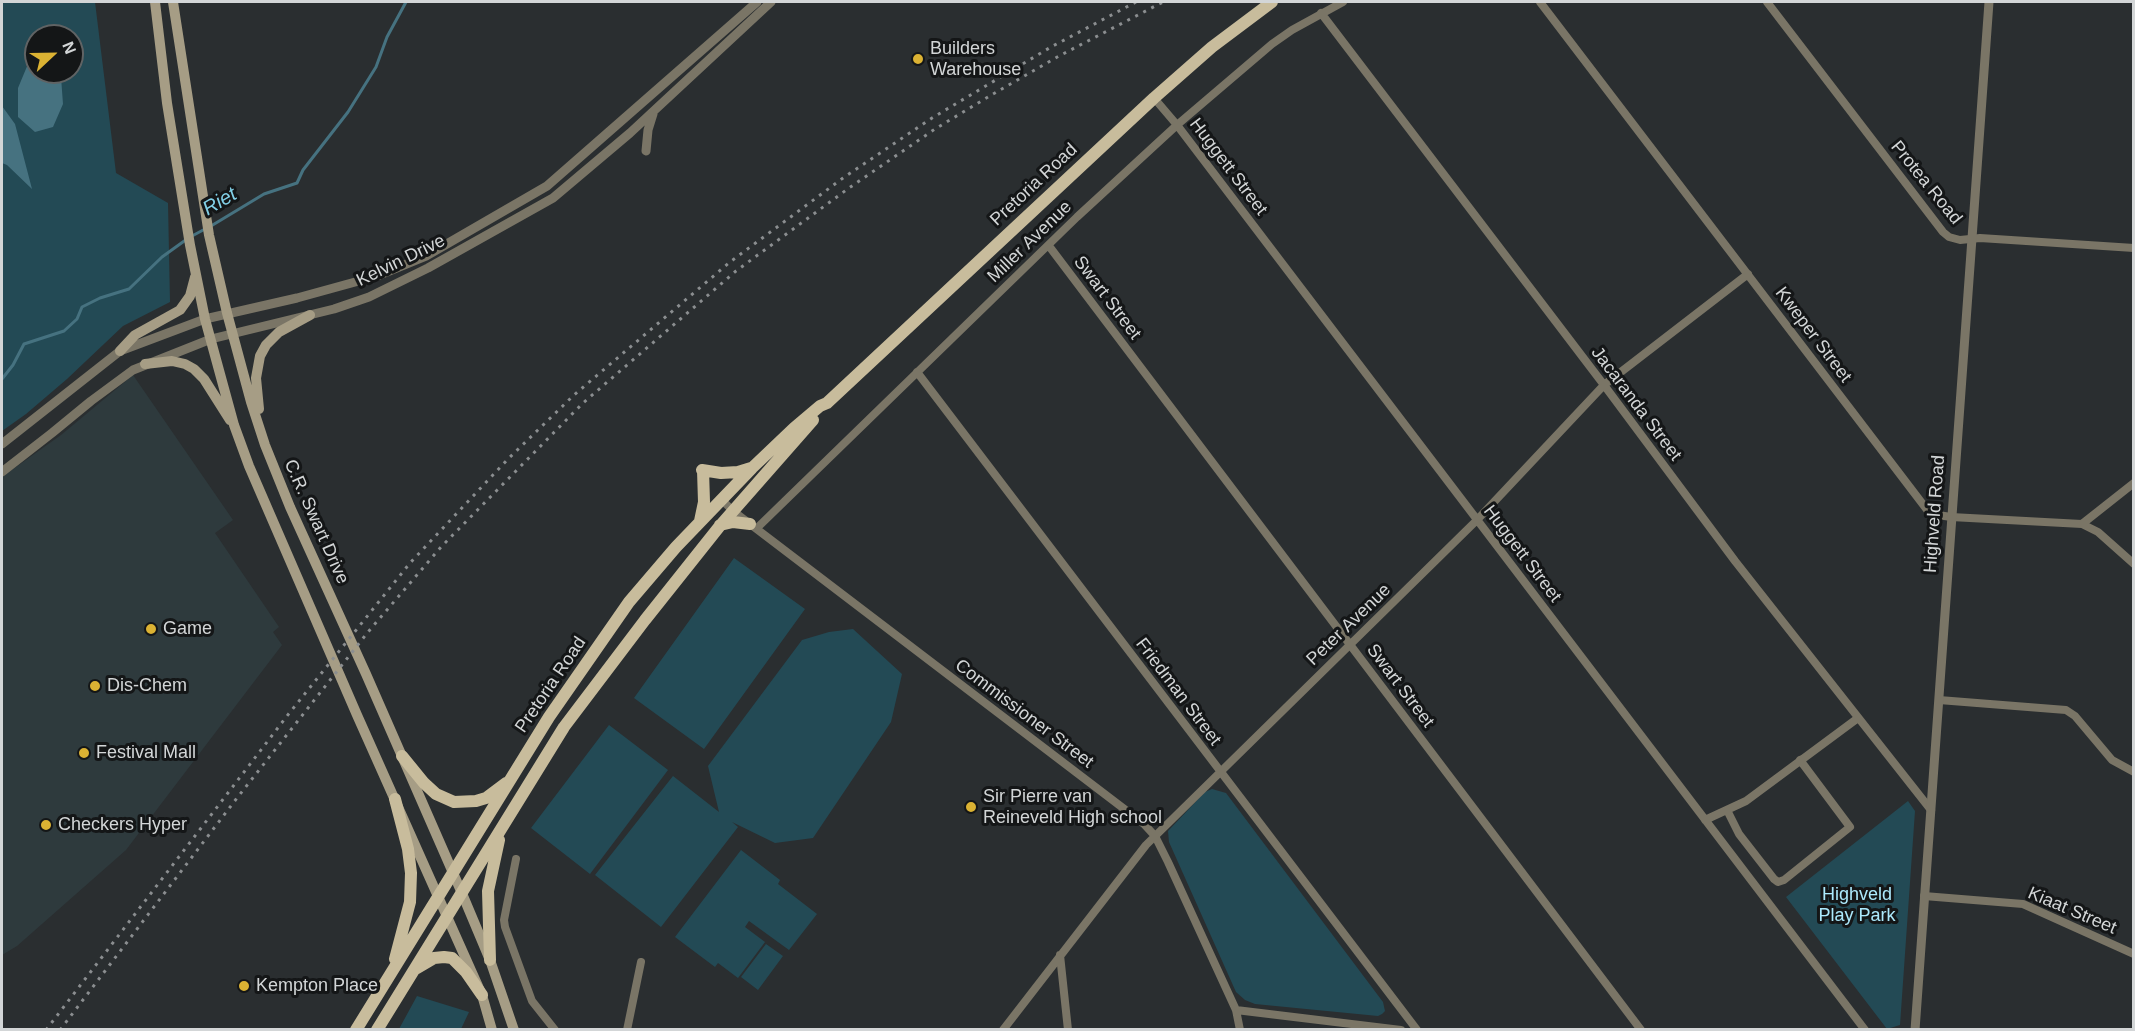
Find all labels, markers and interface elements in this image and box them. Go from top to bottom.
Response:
north arrow [24,24,84,84]
place label: Builders Warehouse [930,38,1021,80]
text: N [59,39,79,56]
marker: Builders Warehouse [911,52,925,66]
street label: Huggett Street [1184,114,1272,220]
street label: Protea Road [1886,137,1966,229]
street label: Pretoria Road [986,139,1082,231]
water label: Riet [199,183,241,221]
street label: Miller Avenue [983,196,1077,288]
street label: Kelvin Drive [353,230,449,292]
street label: Swart Street [1069,252,1145,344]
street label: Kweper Street [1770,283,1856,387]
street label: Jacaranda Street [1586,343,1686,465]
street label: Highveld Road [1920,454,1950,574]
street label: C.R. Swart Drive [279,456,353,588]
street label: Huggett Street [1478,501,1566,607]
street label: Peter Avenue [1302,579,1396,671]
place label: Game [163,618,212,640]
marker: Game [144,622,158,636]
street label: Pretoria Road [511,633,591,737]
street label: Friedman Street [1131,634,1225,750]
street label: Swart Street [1362,640,1438,732]
street label: Commissioner Street [950,655,1098,773]
place label: Dis-Chem [107,675,187,697]
marker: Dis-Chem [88,679,102,693]
place label: Festival Mall [96,742,196,764]
marker: Festival Mall [77,746,91,760]
place label: Sir Pierre van Reineveld High school [983,786,1162,828]
marker: Sir Pierre van Reineveld High school [964,800,978,814]
place label: Checkers Hyper [58,814,187,836]
marker: Checkers Hyper [39,818,53,832]
street label: Kiaat Street [2024,883,2120,939]
park label: Highveld Play Park [1818,884,1896,926]
place label: Kempton Place [256,975,378,997]
marker: Kempton Place [237,979,251,993]

